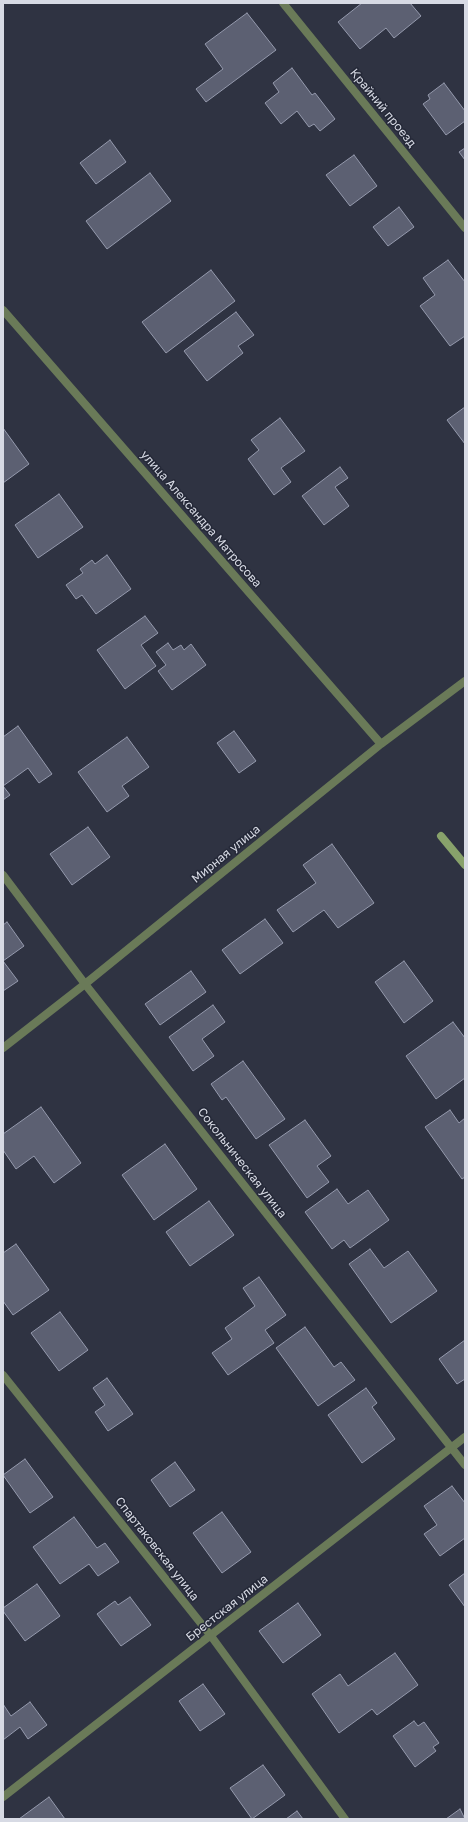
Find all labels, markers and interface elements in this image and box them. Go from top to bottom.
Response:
street label: Крайний проезд [347,66,419,150]
street label: улица Александра Матросова [138,448,264,590]
street label: Мирная улица [189,822,263,886]
street label: Сокольническая улица [195,1105,289,1221]
street label: Спартаковская улица [112,1494,202,1604]
street label: Брестская улица [183,1572,271,1644]

